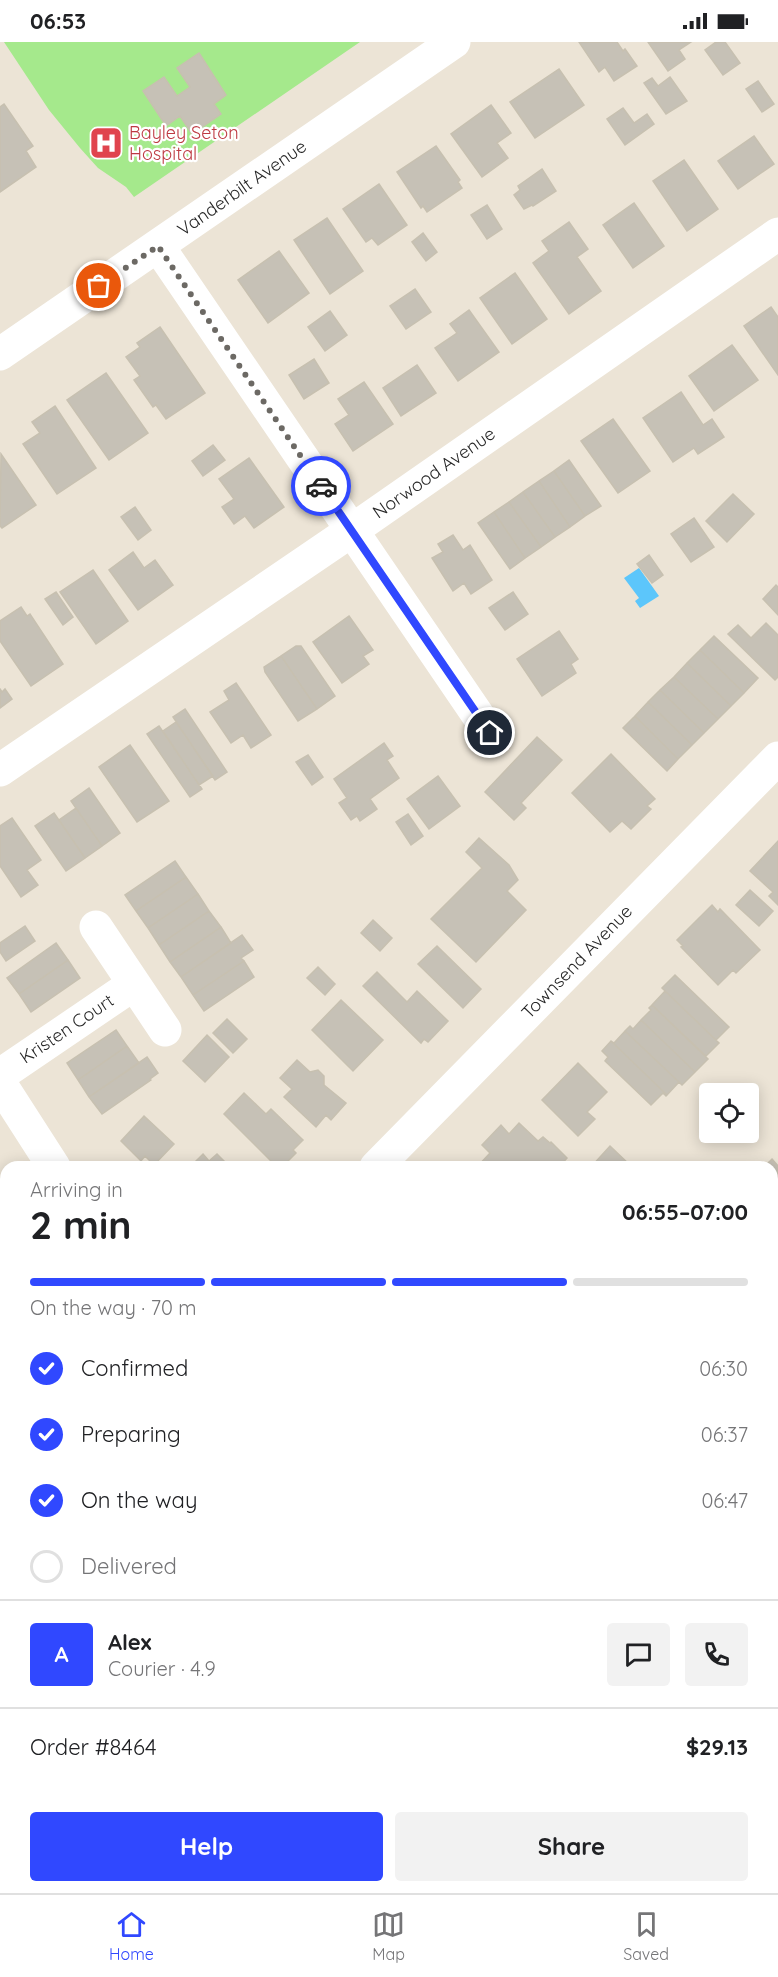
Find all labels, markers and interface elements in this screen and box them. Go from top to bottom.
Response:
text: 06:53 [30,7,86,35]
place label: Bayley Seton Hospital [129,121,239,165]
hospital icon: Bayley Seton Hospital [88,125,124,161]
street label: Vanderbilt Avenue [173,134,311,241]
pin [73,260,124,311]
icon: bag [82,269,115,302]
street label: Norwood Avenue [368,422,499,523]
courier [291,456,351,516]
icon: car [305,470,338,503]
pin [464,707,515,758]
icon: home [473,716,506,749]
street label: Townsend Avenue [516,900,637,1024]
street label: Kristen Court [15,989,118,1068]
map controls [699,1083,759,1143]
button: locate [699,1083,759,1143]
text: Arriving in [30,1177,123,1202]
text: 06:55–07:00 [622,1198,748,1226]
text: 2 min [30,1200,132,1249]
text: On the way · 70 m [30,1295,197,1320]
icon: check [30,1352,63,1385]
text: Confirmed [81,1354,188,1382]
text: 06:30 [699,1356,748,1381]
icon: check [30,1418,63,1451]
text: Preparing [81,1420,181,1448]
text: 06:37 [701,1422,748,1447]
icon: check [30,1484,63,1517]
text: On the way [81,1486,197,1514]
text: 06:47 [701,1488,748,1513]
text: Delivered [81,1552,177,1580]
button: chat [607,1623,670,1686]
button: phone [685,1623,748,1686]
text: Alex [108,1628,151,1656]
text: A [54,1640,69,1668]
text: Courier · 4.9 [108,1656,216,1681]
text: Order #8464 [30,1733,157,1761]
text: $29.13 [686,1733,748,1761]
button: Help [30,1812,383,1881]
button: Share [395,1812,748,1881]
tab: Home [109,1908,154,1964]
tab: Map [372,1908,405,1964]
tab: Saved [623,1908,669,1964]

